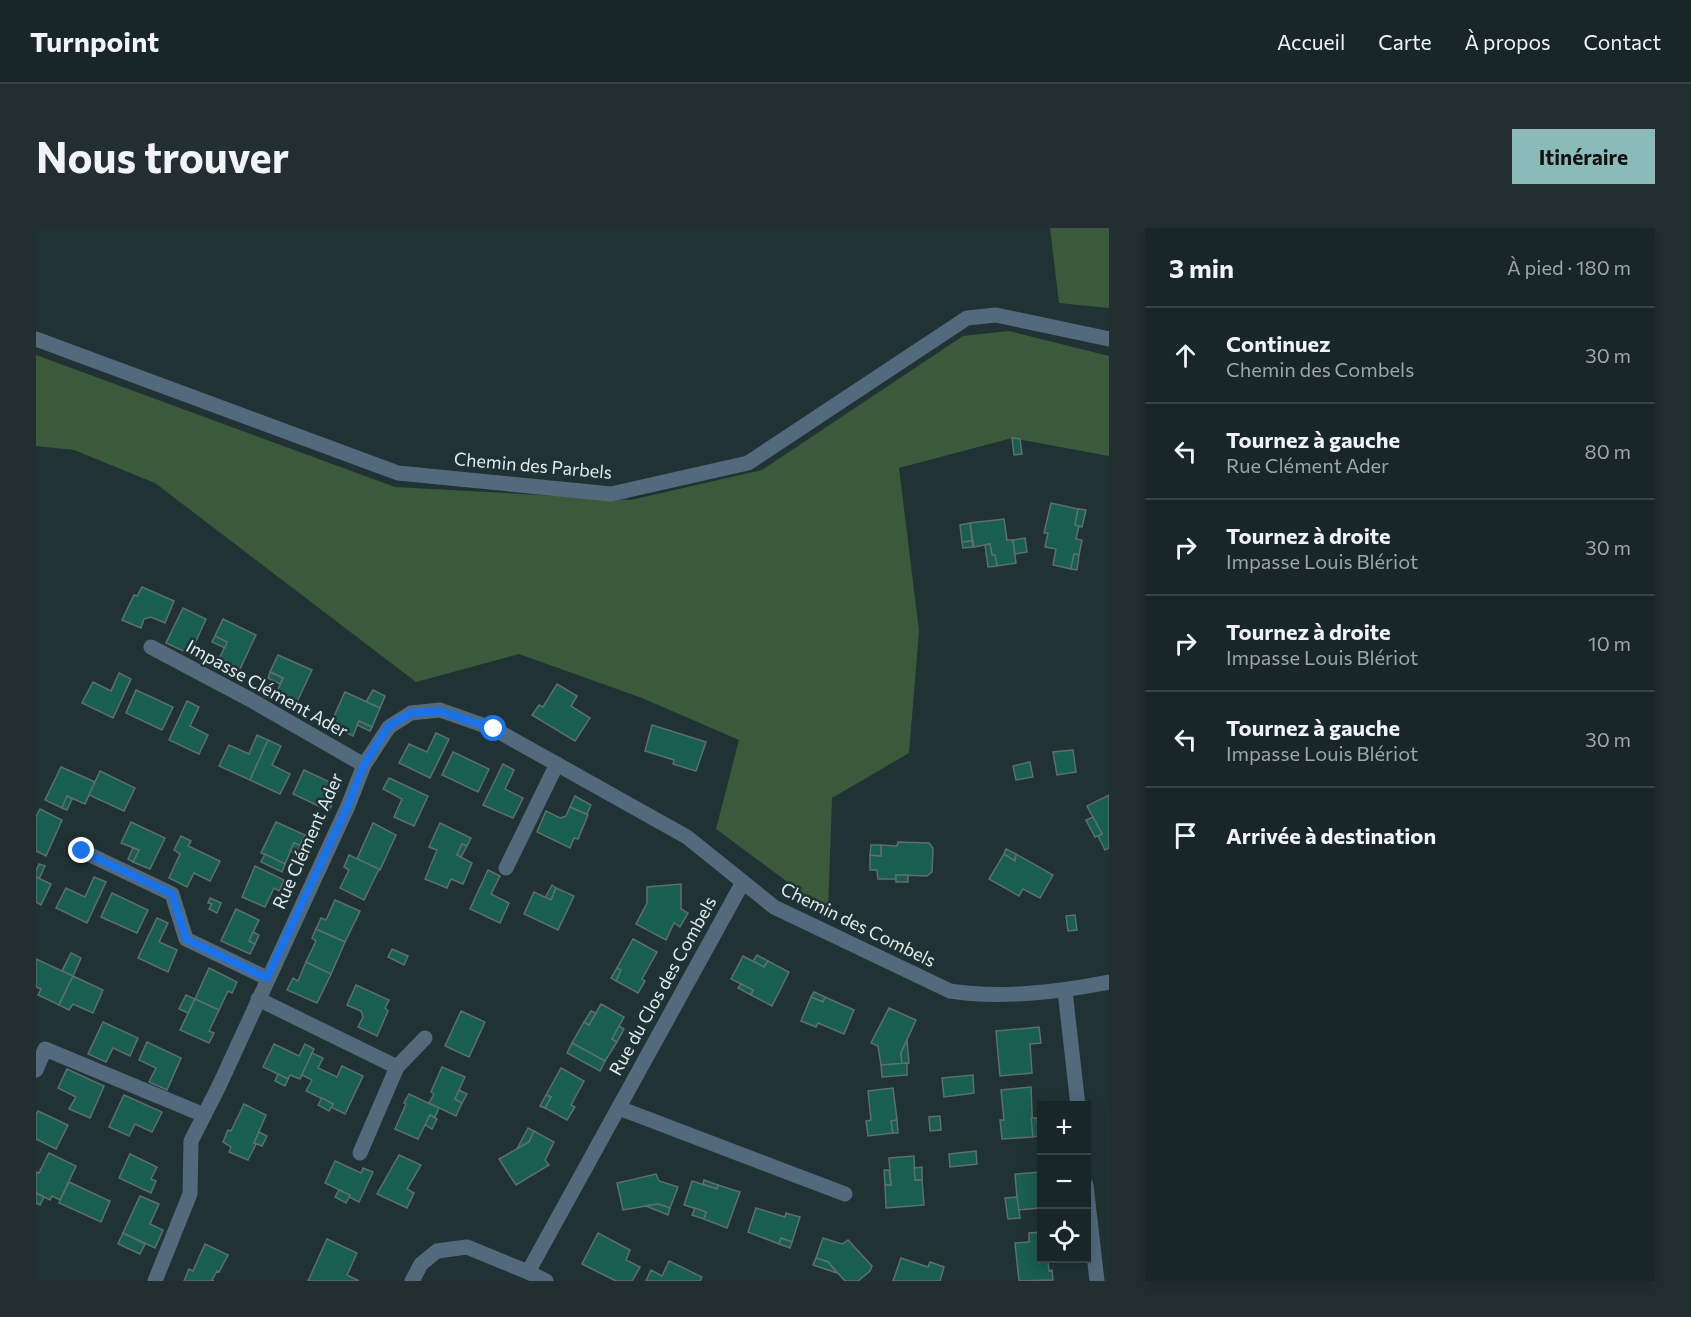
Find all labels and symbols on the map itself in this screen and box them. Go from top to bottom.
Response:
street label: Chemin des Parbels [453,447,613,483]
street label: Impasse Clément Ader [183,634,352,742]
route start [480,715,506,741]
street label: Rue Clément Ader [267,769,347,912]
route end [68,837,94,863]
street label: Chemin des Combels [777,877,939,971]
street label: Rue du Clos des Combels [604,892,721,1079]

